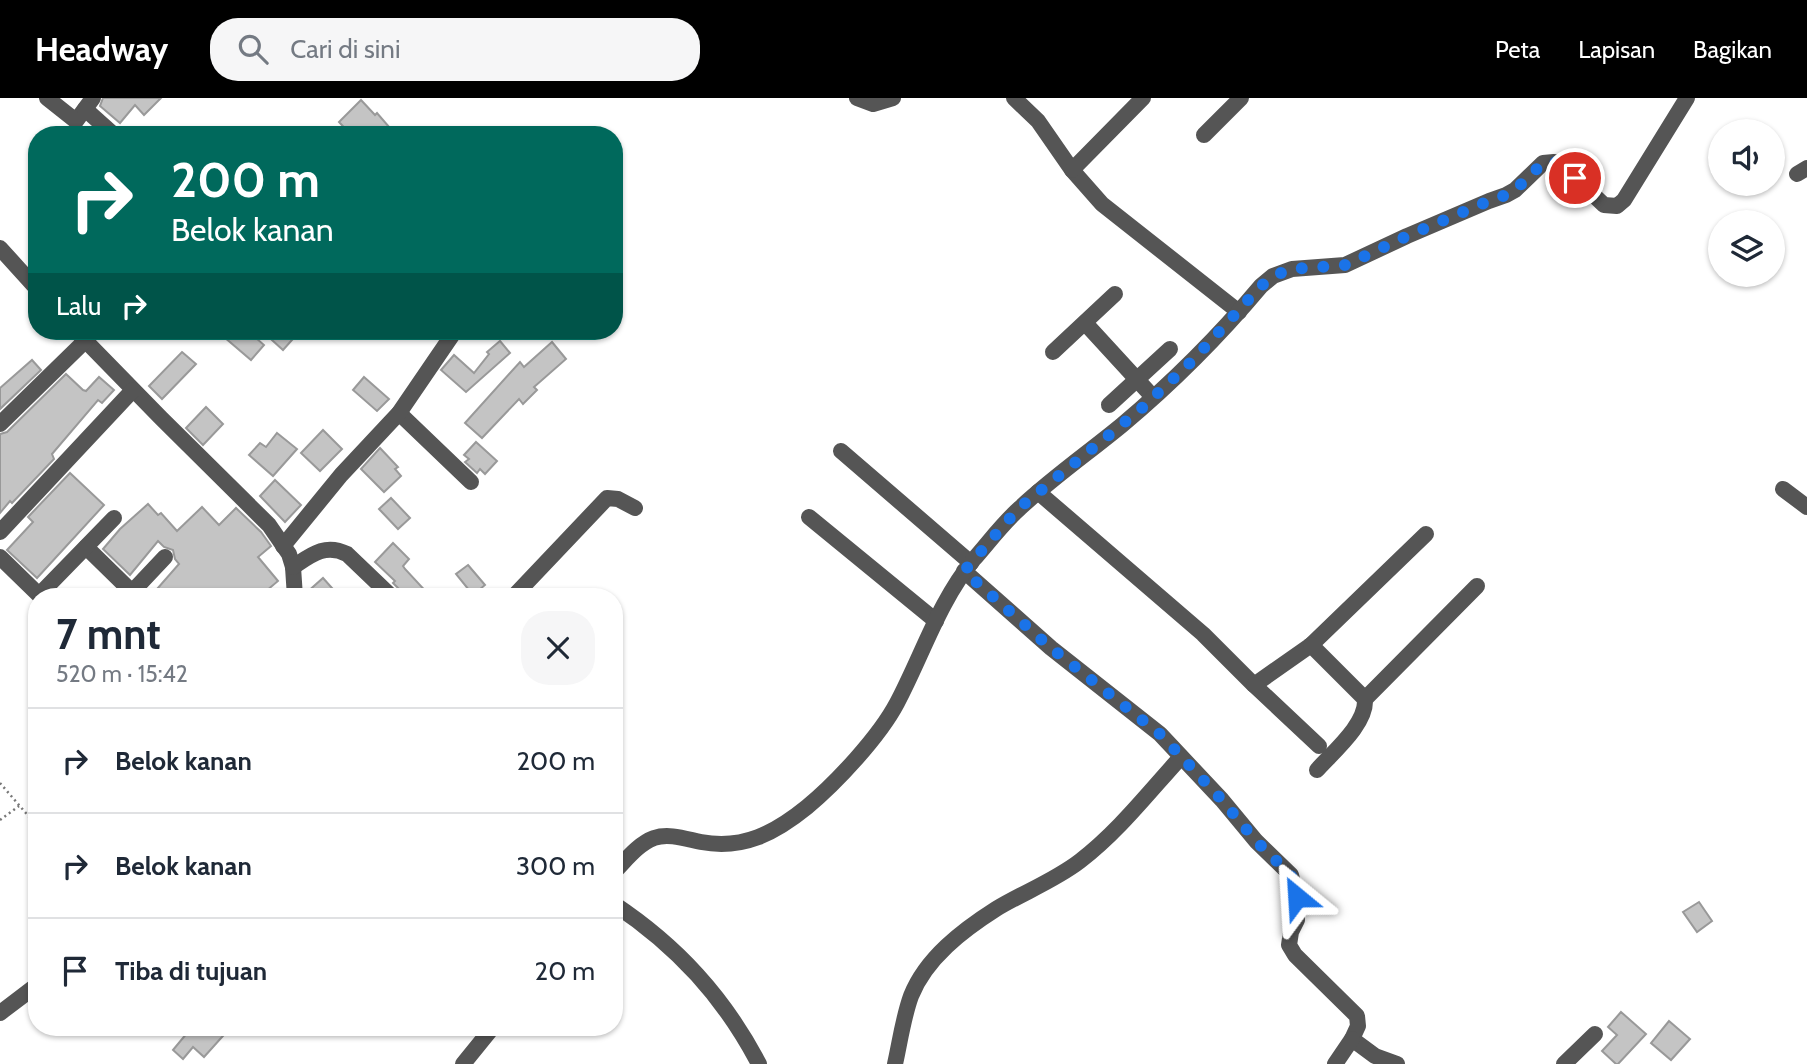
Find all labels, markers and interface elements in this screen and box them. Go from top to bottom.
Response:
search box [210,18,700,81]
text: Headway [35,29,168,69]
icon: search [234,30,272,68]
text: Cari di sini [290,33,400,65]
text: Peta [1495,35,1540,64]
text: Lapisan [1578,35,1655,64]
text: Bagikan [1693,35,1772,64]
map controls [1708,119,1785,287]
button: sound [1708,119,1785,196]
pin [1545,148,1605,208]
text: 200 m [171,150,320,209]
icon: right [56,154,147,245]
icon: arrive [1556,159,1594,197]
text: Belok kanan [171,210,334,249]
button: layers [1708,210,1785,287]
icon: right [115,287,153,325]
text: Lalu [56,290,101,322]
text: 7 mnt [56,608,161,660]
button: close [521,611,595,685]
text: 520 m · 15:42 [56,660,188,688]
icon: right [56,742,94,780]
text: Belok kanan [115,745,252,777]
text: 200 m [516,745,595,777]
icon: right [56,847,94,885]
text: Belok kanan [115,850,252,882]
text: 300 m [516,850,595,882]
position arrow [1260,860,1334,934]
icon: arrive [56,952,94,990]
text: Tiba di tujuan [115,955,267,987]
text: 20 m [535,955,595,987]

